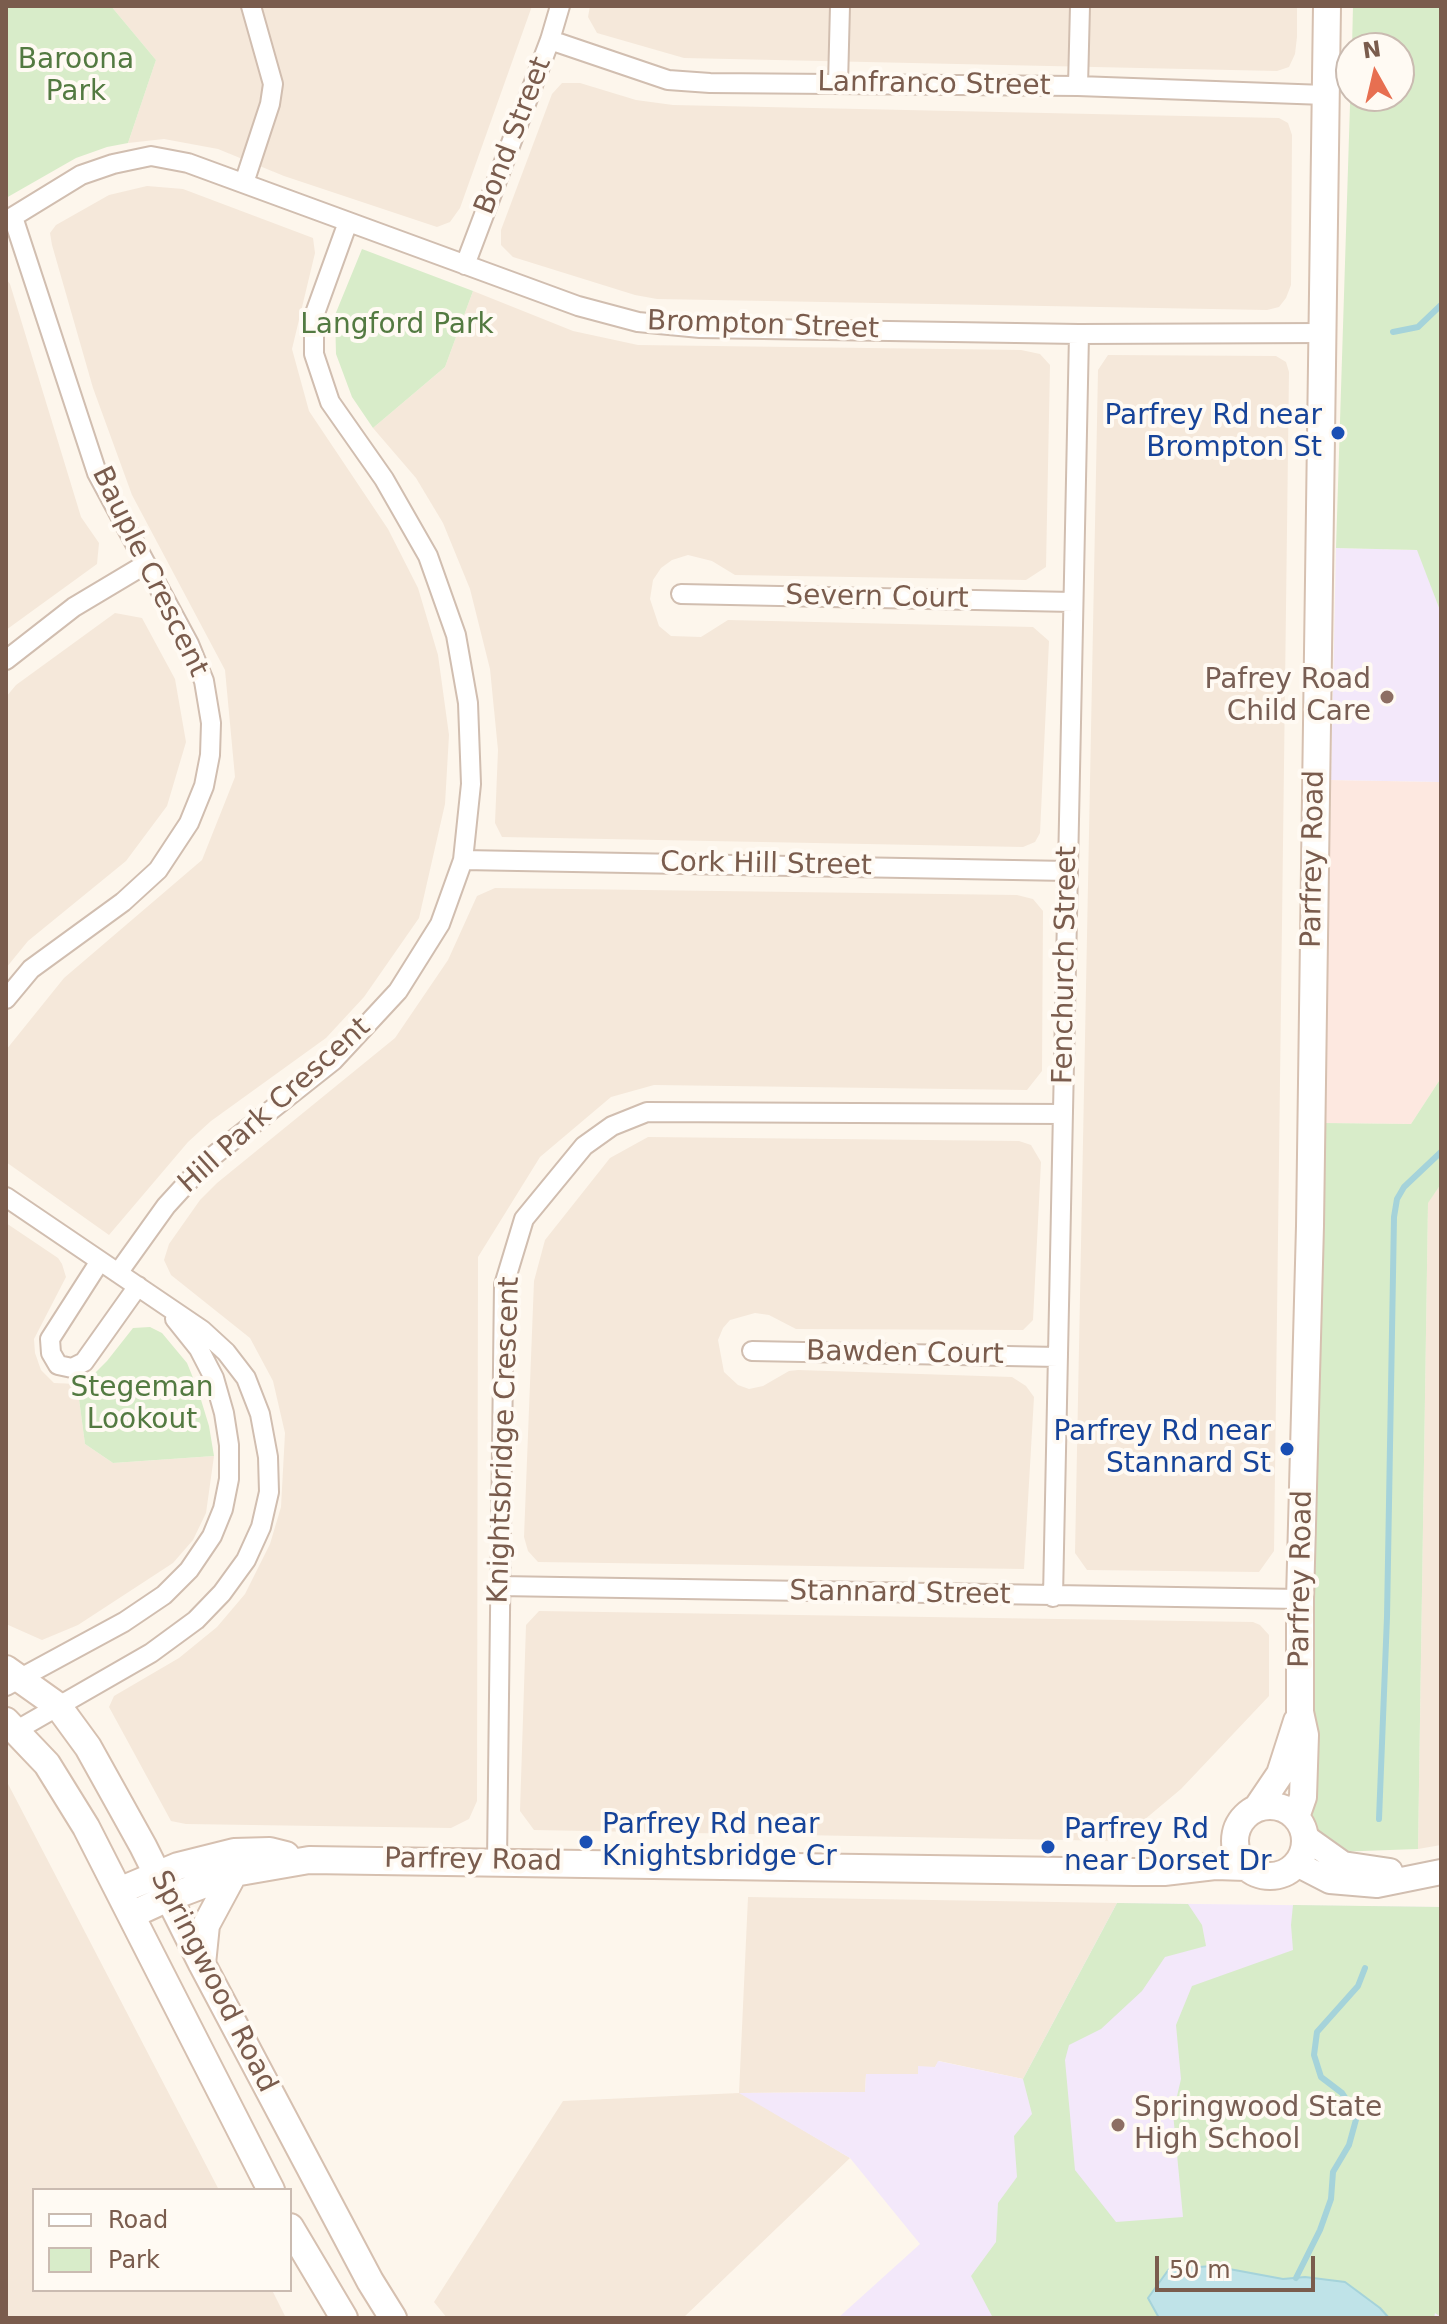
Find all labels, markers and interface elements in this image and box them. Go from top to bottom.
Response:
north arrow [1335,32,1415,112]
text: N [1361,36,1383,63]
park label: Baroona Park [18,44,134,110]
street label: Bond Street [469,53,559,219]
street label: Lanfranco Street [817,66,1051,104]
street label: Brompton Street [646,305,880,347]
park label: Langford Park [300,309,494,343]
place label: Parfrey Rd near Brompton St [1104,400,1322,466]
marker: Parfrey Rd near Brompton St [1329,424,1347,442]
street label: Bauple Crescent [84,462,214,682]
street label: Severn Court [785,580,969,616]
place label: Pafrey Road Child Care [1205,664,1371,730]
marker: Pafrey Road Child Care [1378,688,1396,706]
street label: Parfrey Road [1296,770,1332,948]
street label: Fenchurch Street [1047,845,1085,1085]
street label: Cork Hill Street [660,846,872,884]
street label: Hill Park Crescent [172,1011,378,1201]
street label: Knightsbridge Crescent [482,1276,528,1604]
street label: Bawden Court [806,1335,1004,1373]
park label: Stegeman Lookout [70,1372,214,1438]
place label: Parfrey Rd near Stannard St [1053,1416,1271,1482]
marker: Parfrey Rd near Stannard St [1278,1440,1296,1458]
street label: Parfrey Road [1284,1490,1320,1668]
street label: Stannard Street [789,1575,1011,1613]
place label: Parfrey Rd near Knightsbridge Cr [602,1809,837,1875]
place label: Parfrey Rd near Dorset Dr [1064,1814,1272,1880]
marker: Parfrey Rd near Knightsbridge Cr [577,1833,595,1851]
marker: Parfrey Rd near Dorset Dr [1039,1838,1057,1856]
street label: Parfrey Road [384,1843,562,1879]
street label: Springwood Road [143,1865,283,2099]
place label: Springwood State High School [1134,2092,1382,2158]
marker: Springwood State High School [1109,2116,1127,2134]
legend [32,2188,292,2292]
text: Road [108,2206,168,2234]
scale bar [1159,2240,1319,2290]
text: Park [108,2246,160,2274]
text: 50 m [1169,2256,1231,2284]

